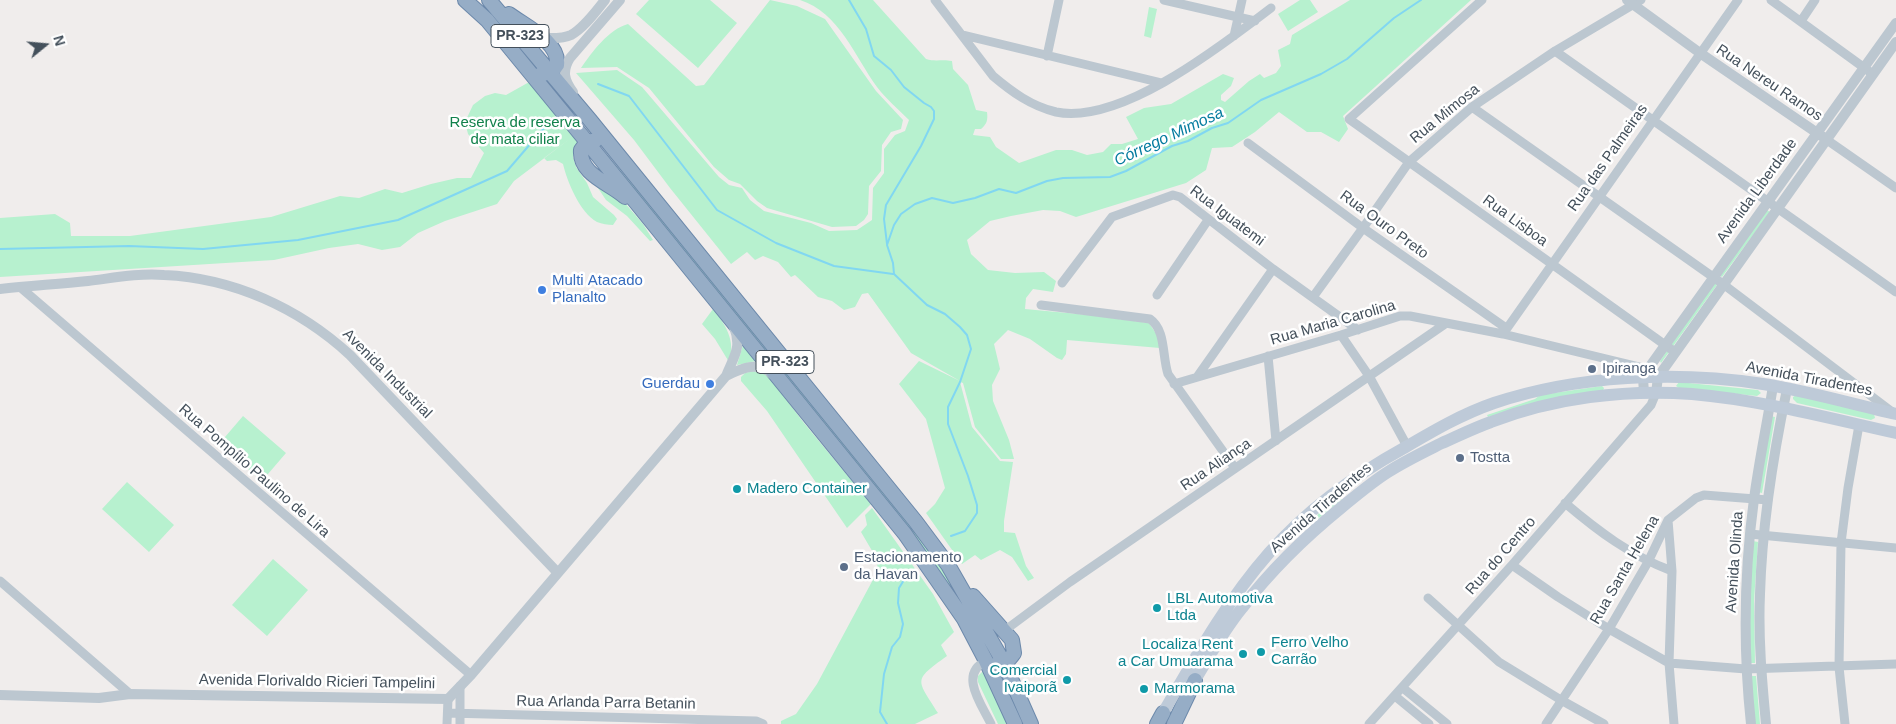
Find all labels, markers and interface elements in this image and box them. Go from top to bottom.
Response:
north arrow [20,20,70,70]
road number: PR-323 [491,24,549,48]
text: N [50,33,68,48]
street label: Rua Nereu Ramos [1712,41,1826,125]
street label: Rua Mimosa [1407,81,1483,147]
street label: Rua das Palmeiras [1564,101,1652,215]
water label: Córrego Mimosa [1111,103,1227,171]
park label: Reserva de reserva de mata ciliar [450,114,580,149]
street label: Avenida Liberdade [1713,135,1801,247]
street label: Rua Iguatemi [1186,182,1268,250]
street label: Rua Ouro Preto [1336,187,1432,263]
street label: Rua Lisboa [1479,191,1551,251]
place label: Multi Atacado Planalto [552,272,643,307]
marker: Multi Atacado Planalto [536,284,548,296]
street label: Rua Maria Carolina [1268,297,1398,349]
street label: Avenida Industrial [339,326,435,422]
road number: PR-323 [756,351,814,374]
street label: Avenida Tiradentes [1744,358,1874,400]
place label: Ipiranga [1602,360,1656,378]
marker: Ipiranga [1586,363,1598,375]
place label: Guerdau [642,375,700,393]
marker: Guerdau [704,378,716,390]
street label: Rua Pompílio Paulino de Lira [175,400,333,542]
street label: Rua Aliança [1177,435,1255,495]
place label: Tostta [1470,449,1510,467]
marker: Tostta [1454,452,1466,464]
street label: Avenida Tiradentes [1267,459,1375,557]
place label: Madero Container [747,480,867,498]
marker: Madero Container [731,483,743,495]
street label: Avenida Olinda [1722,511,1748,613]
street label: Rua Santa Helena [1587,512,1663,628]
street label: Rua do Centro [1462,513,1540,599]
place label: Estacionamento da Havan [854,549,962,584]
marker: Estacionamento da Havan [838,561,850,573]
place label: LBL Automotiva Ltda [1167,590,1273,625]
marker: LBL Automotiva Ltda [1151,602,1163,614]
place label: Ferro Velho Carrão [1271,634,1349,669]
place label: Localiza Rent a Car Umuarama [1118,636,1233,671]
marker: Ferro Velho Carrão [1255,646,1267,658]
marker: Localiza Rent a Car Umuarama [1237,648,1249,660]
place label: Comercial Ivaiporã [989,662,1057,697]
street label: Avenida Florivaldo Ricieri Tampelini [199,671,435,693]
marker: Comercial Ivaiporã [1061,674,1073,686]
place label: Marmorama [1154,680,1235,698]
marker: Marmorama [1138,683,1150,695]
street label: Rua Arlanda Parra Betanin [516,692,696,714]

